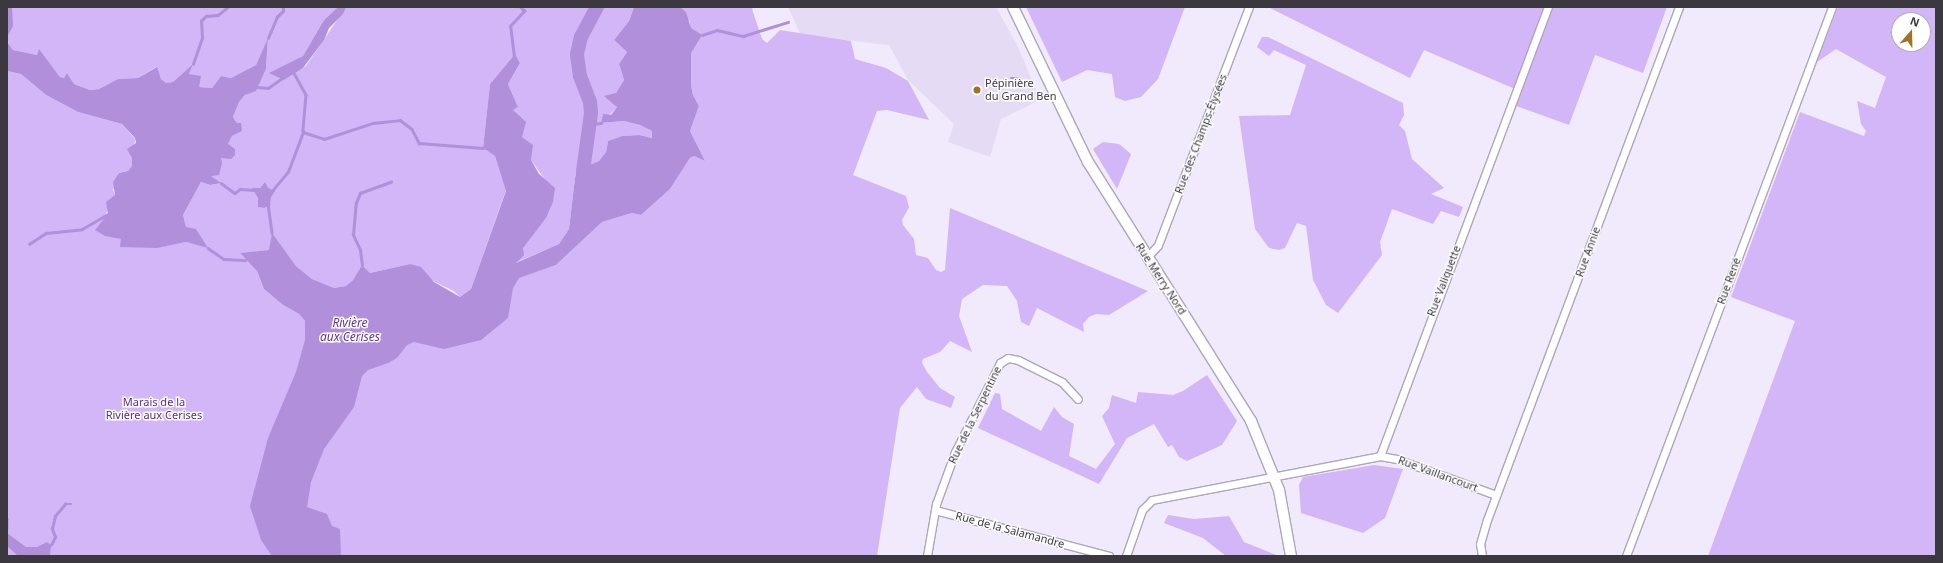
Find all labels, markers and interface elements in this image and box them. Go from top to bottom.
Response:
north arrow [1891,12,1931,52]
text: N [1908,13,1922,30]
street label: Rue des Champs-Élysées [1172,72,1230,196]
place label: Pépinière du Grand Ben [985,77,1056,103]
marker: Pépinière du Grand Ben [972,85,982,95]
street label: Rue Annie [1573,225,1603,279]
street label: Rue Merry Nord [1133,241,1189,317]
street label: Rue Valiquette [1424,244,1464,318]
street label: Rue René [1714,256,1744,306]
water label: Rivière aux Cerises [320,316,380,344]
street label: Rue de la Serpentine [946,364,1004,466]
park label: Marais de la Rivière aux Cerises [106,396,202,422]
street label: Rue Vaillancourt [1396,453,1480,495]
street label: Rue de la Salamandre [954,509,1066,551]

